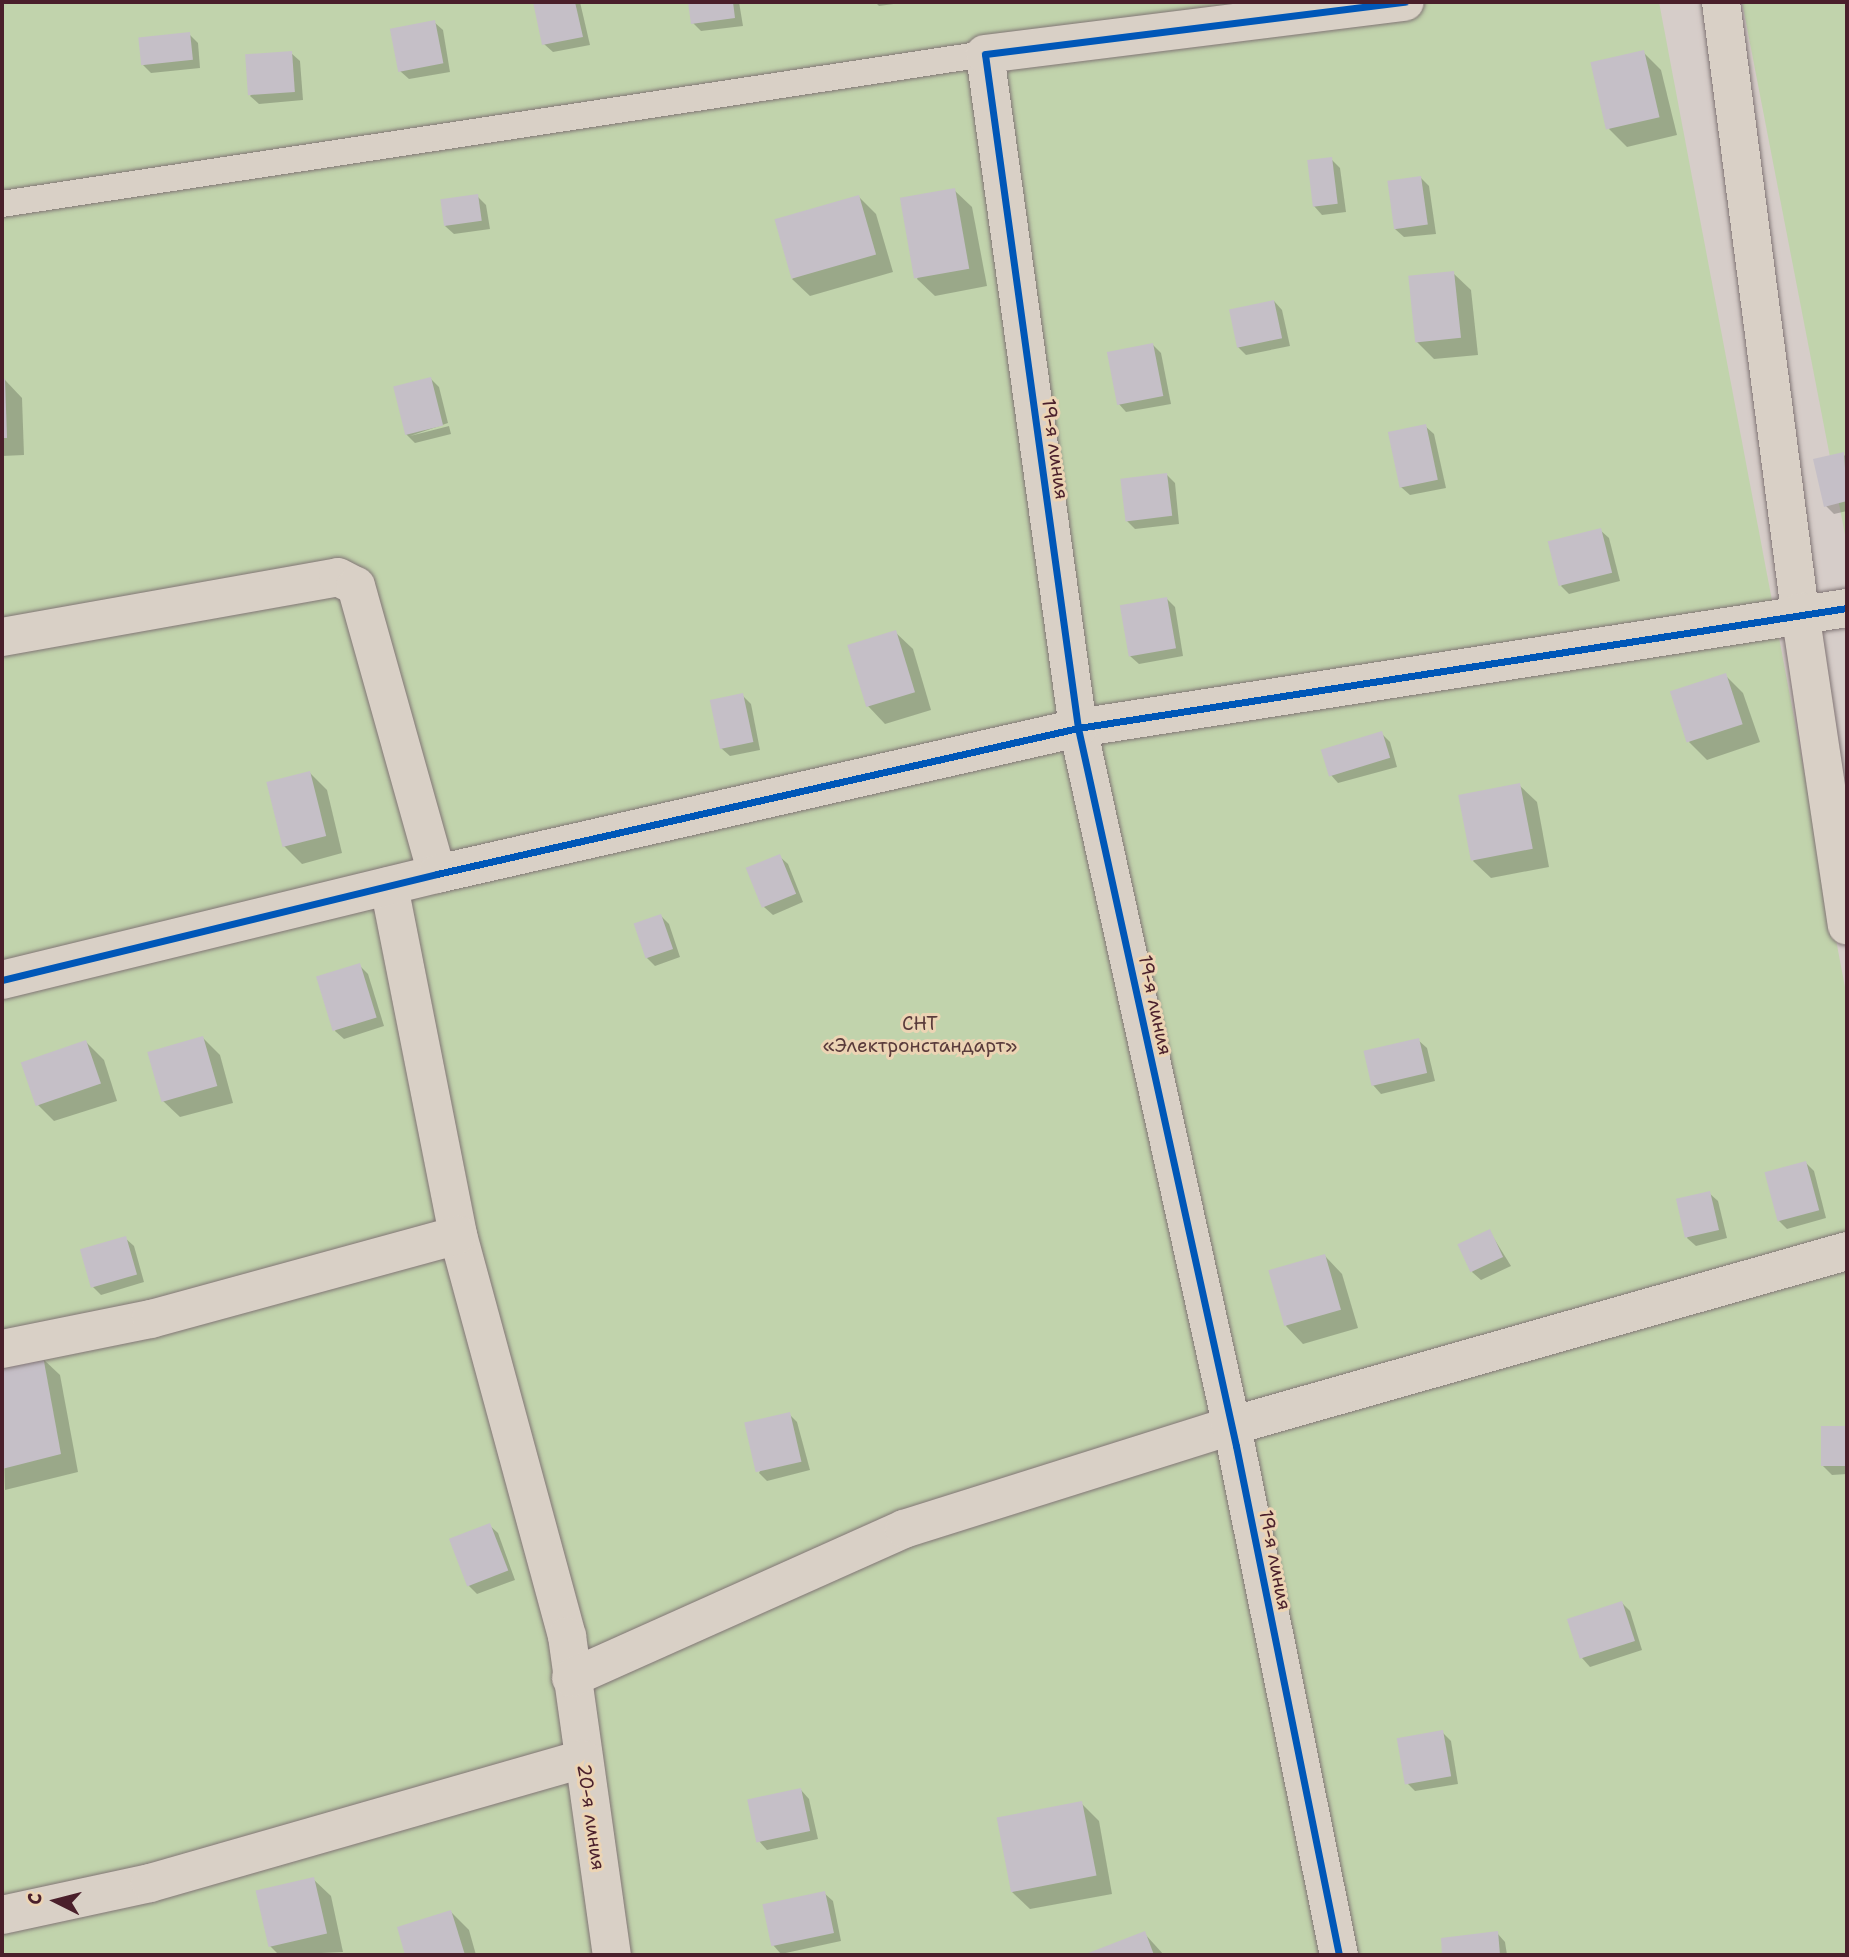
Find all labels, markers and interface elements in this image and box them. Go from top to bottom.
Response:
street label: 19-я линия [1037,397,1073,501]
street label: 19-я линия [1133,953,1177,1057]
park label: СНТ «Электронстандарт» [823,1013,1017,1057]
street label: 19-я линия [1254,1508,1296,1612]
street label: 20-я линия [572,1762,610,1872]
north arrow [21,1866,91,1936]
text: С [22,1892,48,1906]

